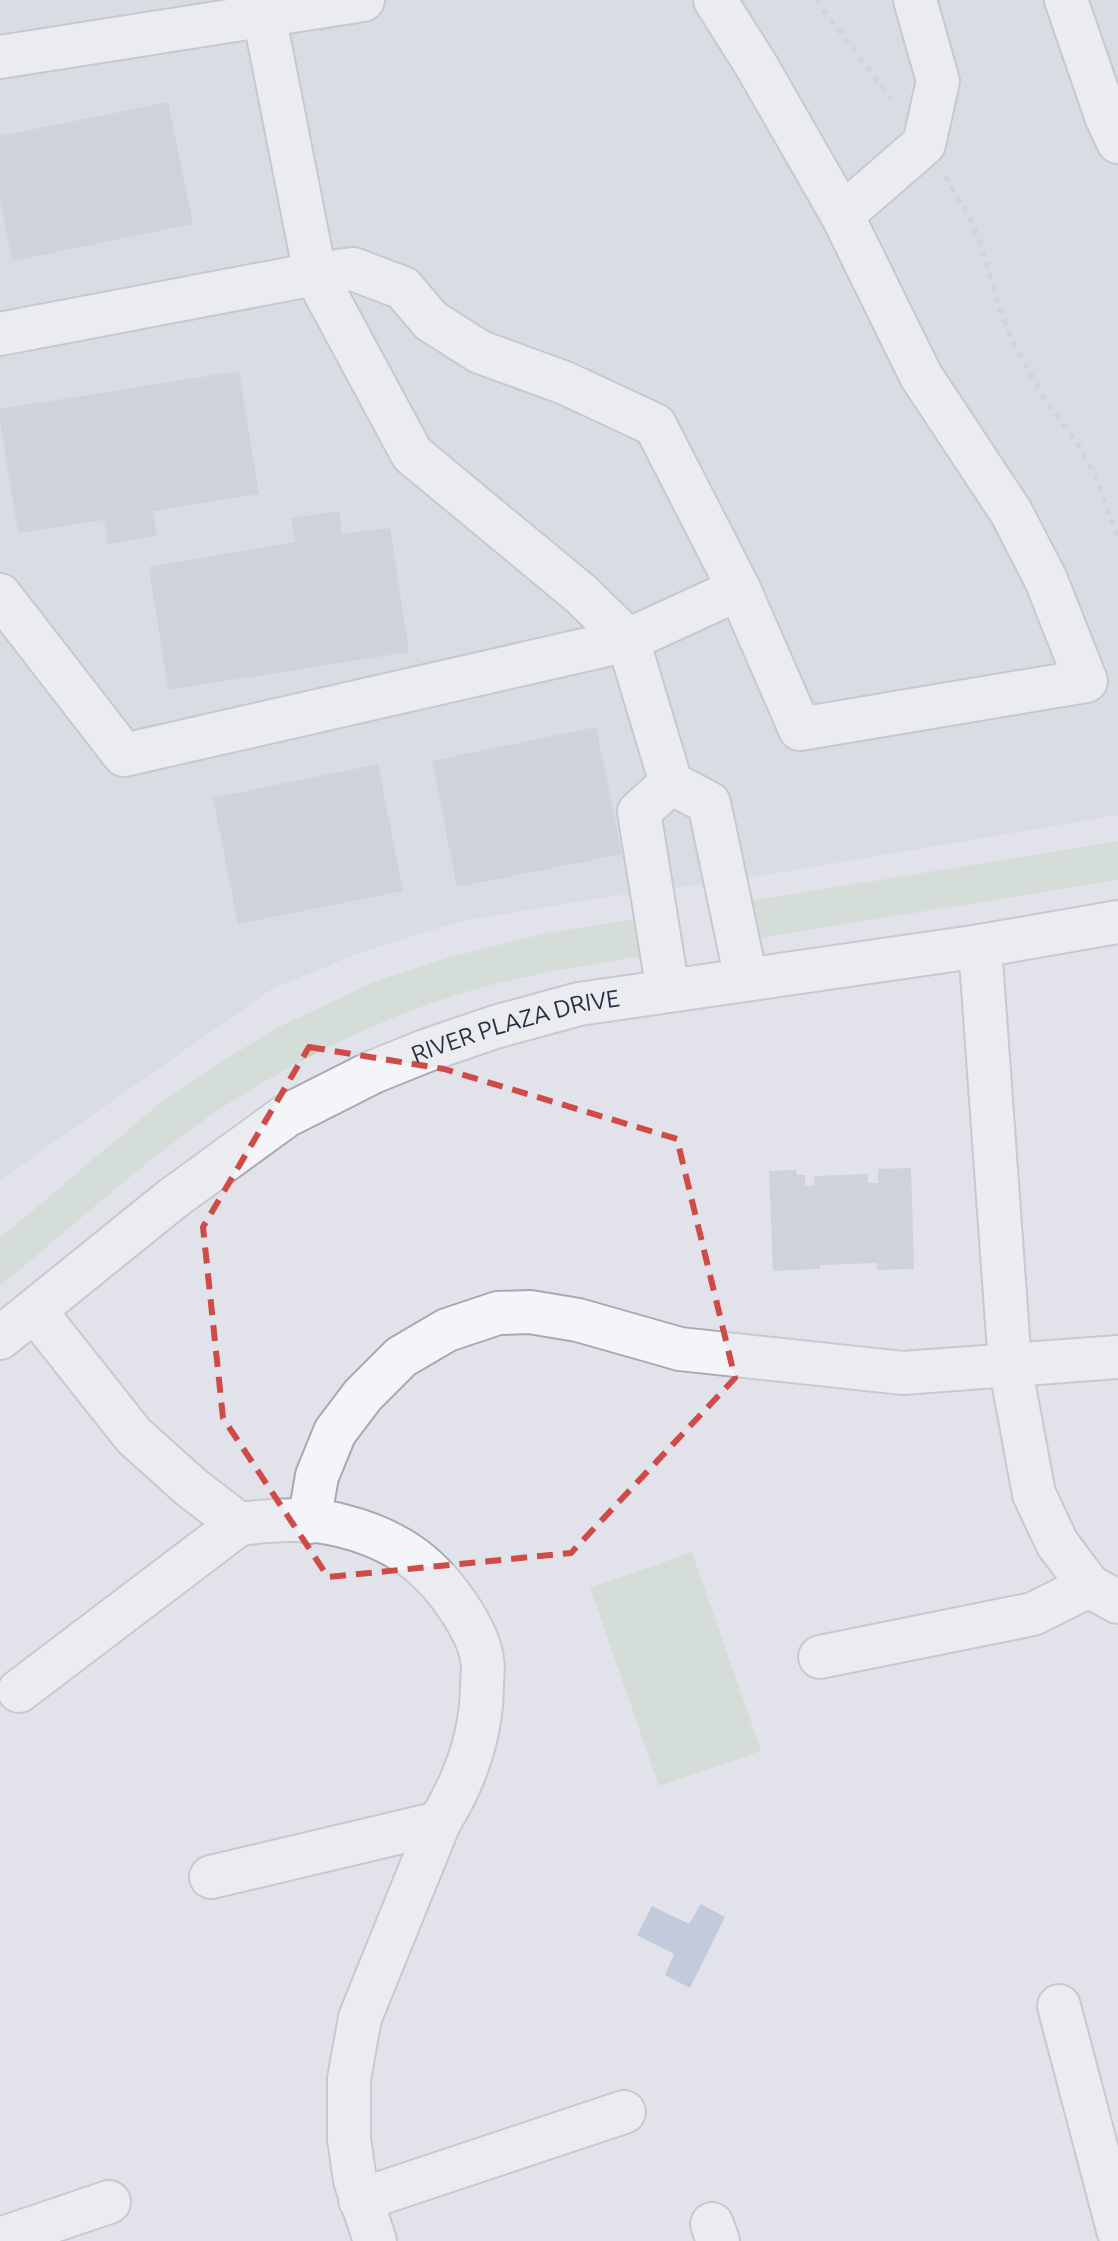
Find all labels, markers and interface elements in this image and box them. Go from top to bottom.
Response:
street label: RIVER PLAZA DRIVE [407,984,621,1068]

